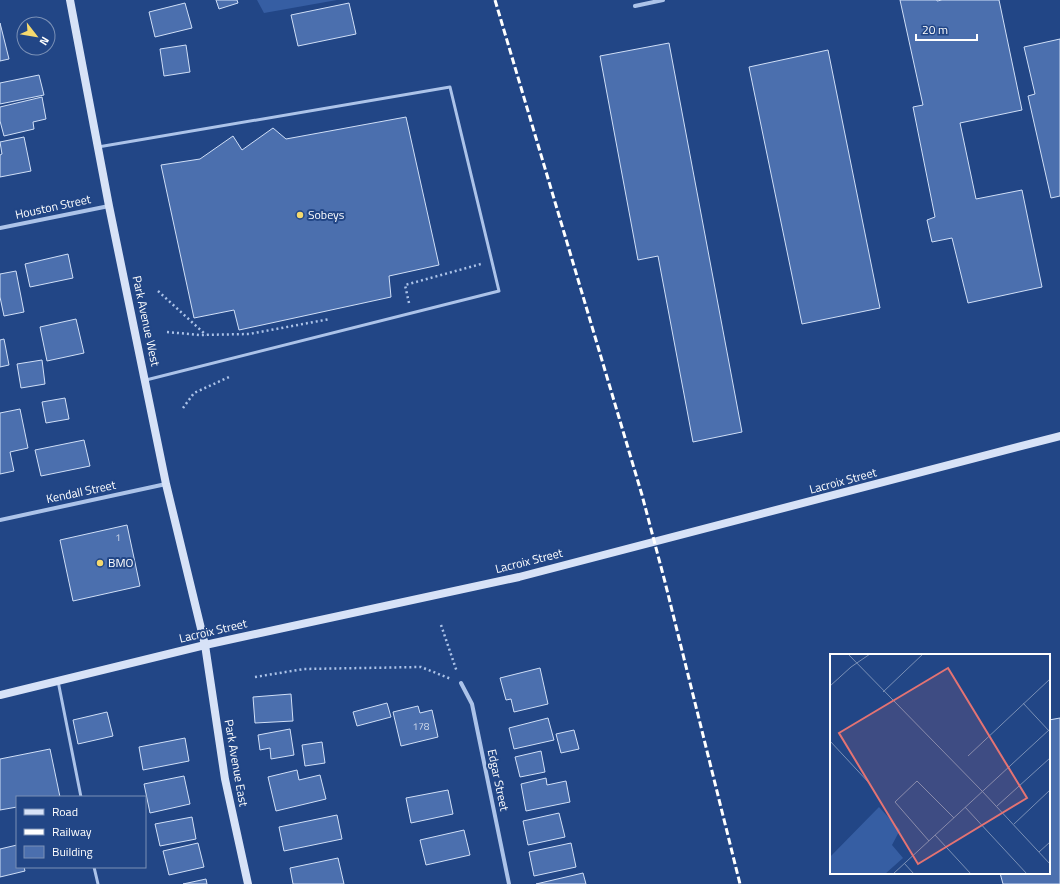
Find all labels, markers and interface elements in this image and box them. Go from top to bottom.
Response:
north arrow [16,16,56,56]
scale bar [916,16,977,42]
text: 20 m [922,20,948,39]
text: N [36,34,53,49]
street label: Houston Street [13,189,93,224]
place label: Sobeys [308,205,345,224]
marker: Sobeys [295,210,305,220]
street label: Park Avenue West [128,274,166,369]
street label: Lacroix Street [807,462,879,499]
street label: Kendall Street [44,475,118,508]
house number: 1 [115,530,121,545]
street label: Lacroix Street [493,543,565,578]
place label: BMO [108,553,133,572]
marker: BMO [95,558,105,568]
street label: Lacroix Street [177,613,249,648]
inset map [830,654,1050,874]
street label: Park Avenue East [219,718,254,809]
house number: 178 [413,719,430,734]
street label: Edgar Street [483,747,514,813]
legend [16,796,146,868]
text: Road [52,802,78,821]
text: Railway [52,822,92,841]
text: Building [52,842,93,861]

